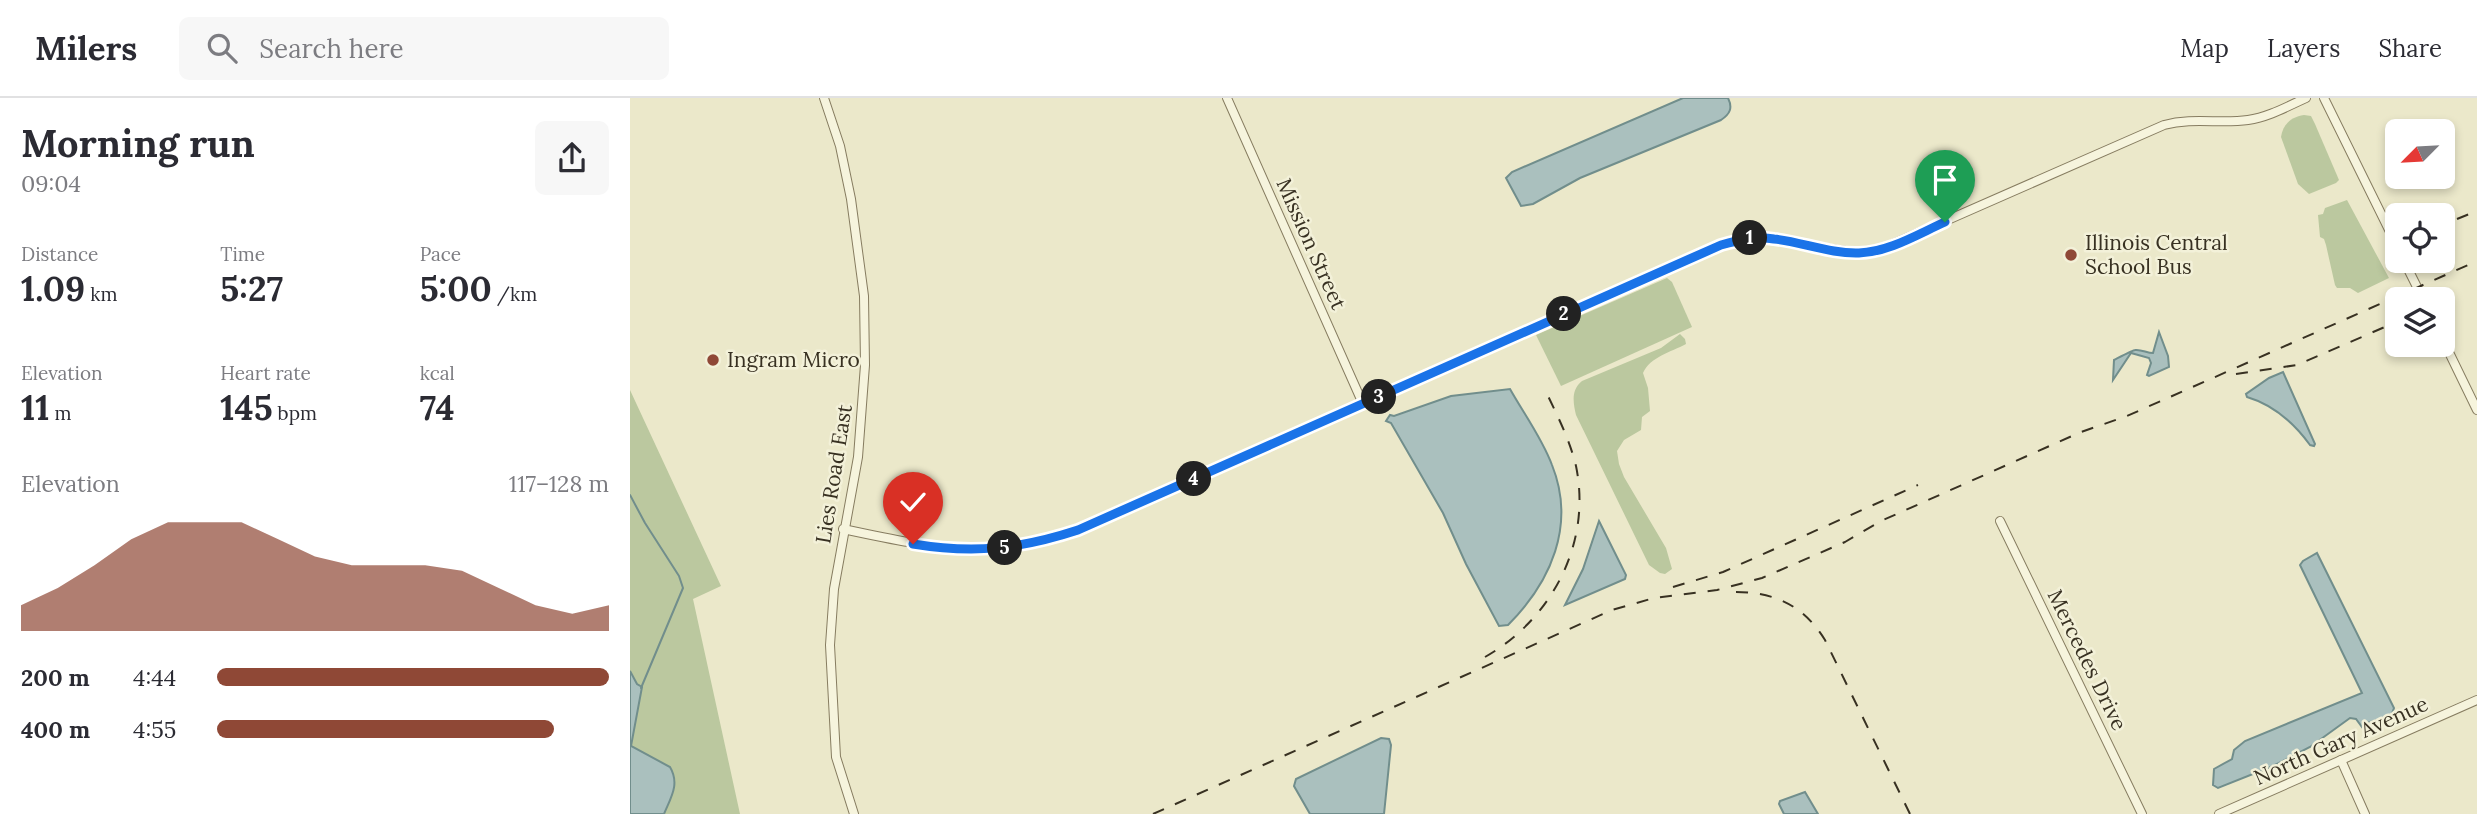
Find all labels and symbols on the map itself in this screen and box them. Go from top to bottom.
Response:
north arrow [2385,119,2455,189]
pin [1915,150,1975,222]
street label: Mission Street [1271,174,1353,314]
pin: 1 [1732,220,1768,256]
place label: Illinois Central School Bus [2085,229,2228,280]
marker: Illinois Central School Bus [2063,247,2079,263]
pin: 2 [1546,296,1581,332]
place label: Ingram Micro [727,346,860,373]
marker: Ingram Micro [705,352,721,368]
pin: 3 [1362,380,1396,414]
street label: Lies Road East [809,401,858,546]
pin: 4 [1176,462,1212,496]
pin [883,472,943,544]
pin: 5 [988,531,1022,566]
street label: Mercedes Drive [2042,585,2133,735]
street label: North Gary Avenue [2250,690,2432,791]

